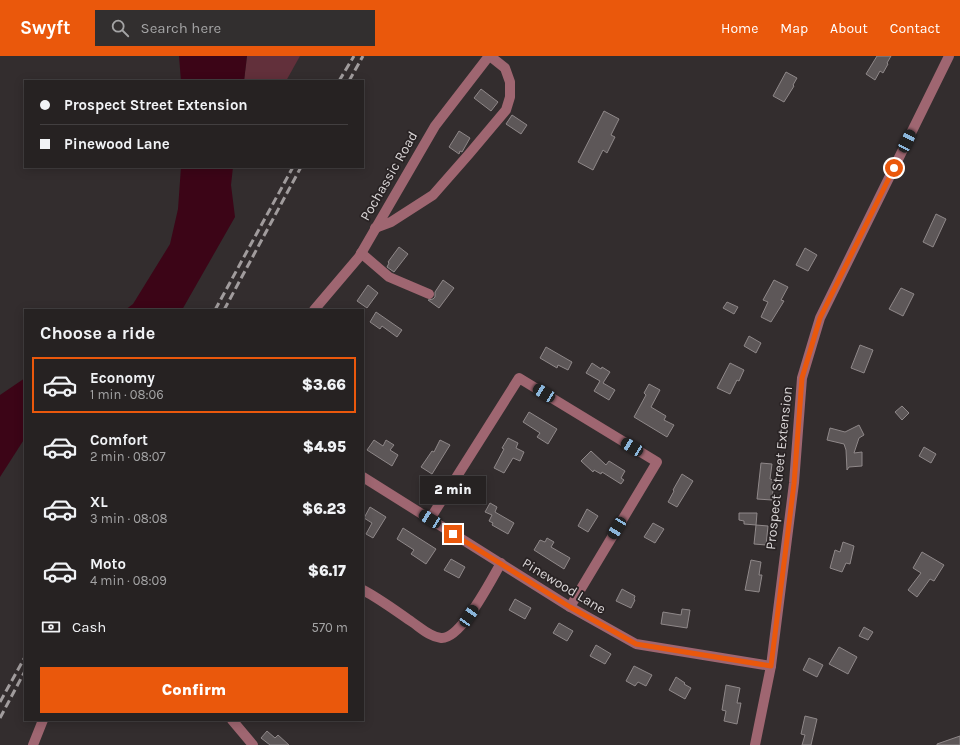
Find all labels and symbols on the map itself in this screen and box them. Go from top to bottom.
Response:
street label: Pochassic Road [357,128,421,224]
car [896,128,918,154]
route start [885,159,903,177]
car [531,382,557,404]
street label: Prospect Street Extension [762,385,796,551]
car [619,436,645,458]
callout: 2 min [420,476,486,504]
car [417,508,443,530]
car [606,515,628,541]
route end [444,525,462,543]
street label: Pinewood Lane [519,554,609,618]
car [457,603,481,629]

